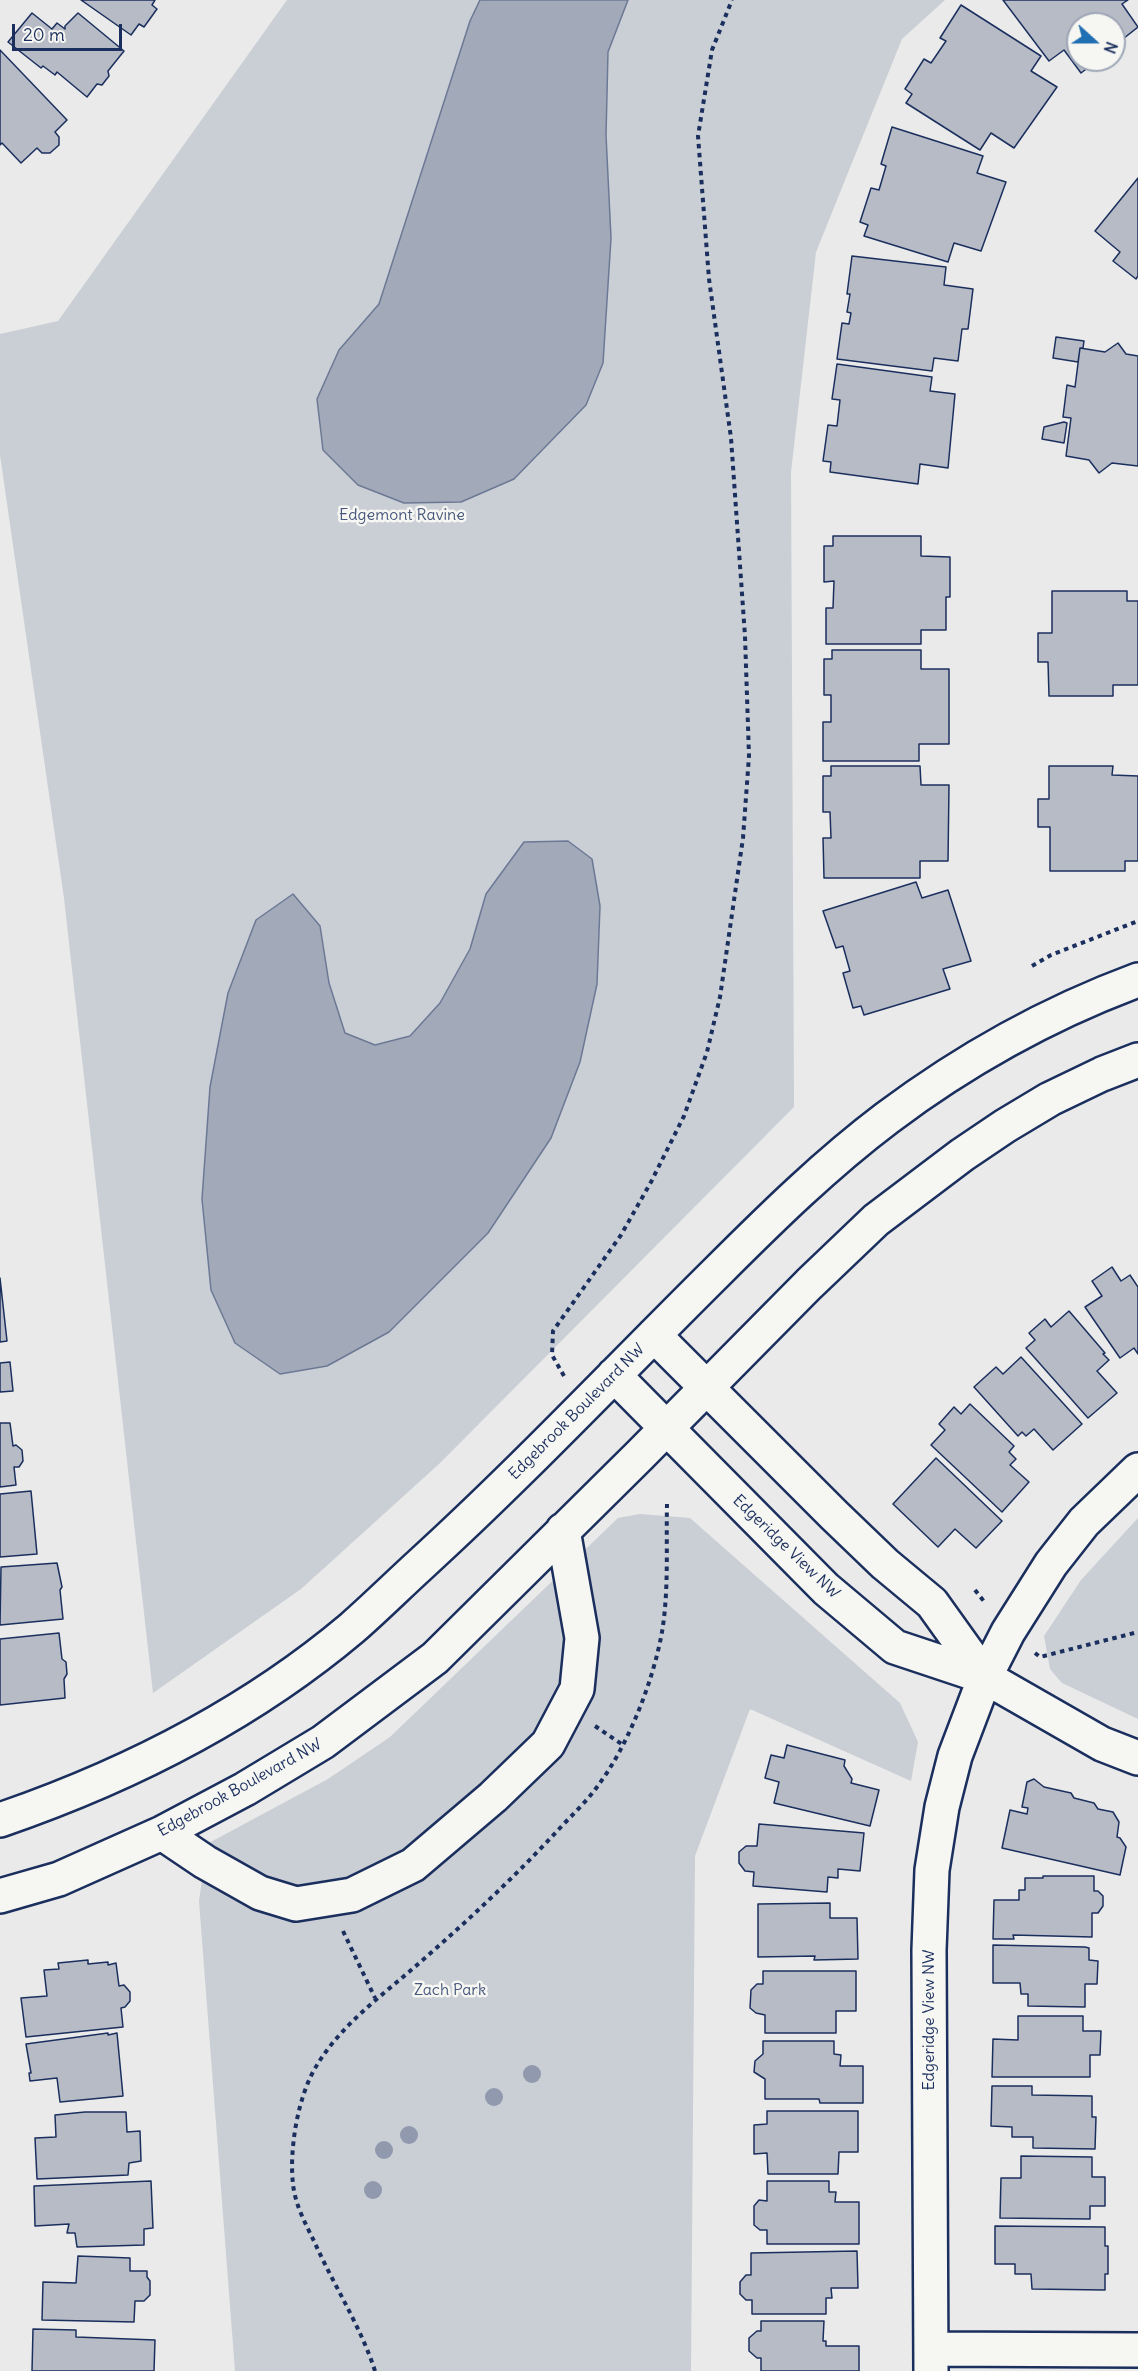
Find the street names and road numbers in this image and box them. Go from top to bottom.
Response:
street label: Edgebrook Boulevard NW [505,1340,649,1484]
street label: Edgeridge View NW [729,1491,843,1603]
street label: Edgebrook Boulevard NW [155,1735,325,1841]
street label: Edgeridge View NW [919,1949,939,2091]

